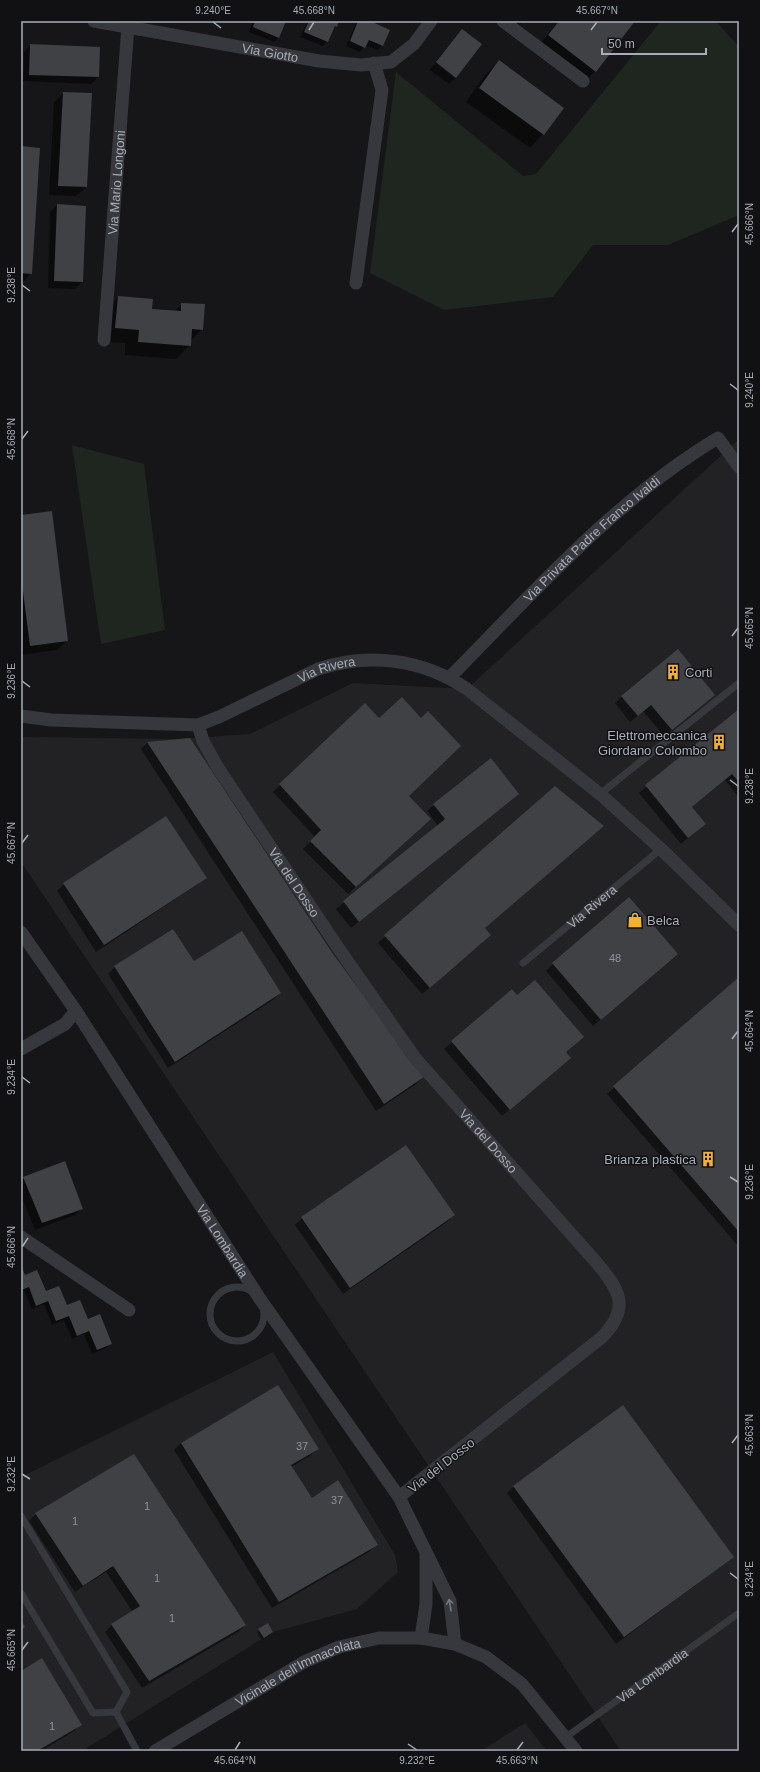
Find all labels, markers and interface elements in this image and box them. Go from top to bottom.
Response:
text: 9.240°E [195,5,231,16]
text: 45.668°N [293,5,335,16]
text: 45.667°N [576,5,618,16]
scale bar [602,30,706,56]
text: 50 m [608,37,635,51]
street label: Via Giotto [241,40,299,65]
street label: Via Mario Longoni [105,130,128,235]
text: 45.666°N [744,203,755,245]
text: 9.238°E [6,267,17,303]
text: 9.240°E [744,372,755,408]
text: 45.668°N [6,418,17,460]
street label: Via Privata Padre Franco Ivaldi [521,473,663,605]
text: 45.665°N [744,607,755,649]
street label: Via Rivera [295,654,357,686]
text: 9.236°E [6,663,17,699]
building icon: Corti [664,663,682,681]
place label: Corti [685,665,713,680]
place label: Elettromeccanica Giordano Colombo [598,728,708,758]
building icon: Elettromeccanica Giordano Colombo [710,733,728,751]
text: 9.238°E [744,768,755,804]
text: 45.667°N [6,822,17,864]
street label: Via del Dosso [265,845,322,920]
street label: Via Rivera [564,881,620,932]
shop icon: Belca [626,911,644,929]
place label: Belca [647,913,680,928]
house number: 48 [609,952,621,964]
text: 45.664°N [744,1010,755,1052]
text: 9.234°E [6,1059,17,1095]
street label: Via del Dosso [456,1106,520,1176]
building icon: Brianza plastica [699,1150,717,1168]
place label: Brianza plastica [604,1152,697,1167]
text: 9.236°E [744,1164,755,1200]
street label: Via Lombardia [194,1202,252,1281]
text: 45.666°N [6,1226,17,1268]
text: 45.663°N [744,1414,755,1456]
street label: Via del Dosso [405,1435,477,1496]
house number: 37 [296,1440,308,1452]
text: 9.232°E [6,1456,17,1492]
house number: 37 [331,1494,343,1506]
house number: 1 [144,1500,150,1512]
house number: 1 [72,1515,78,1527]
text: 9.234°E [744,1561,755,1597]
house number: 1 [154,1572,160,1584]
one-way arrow [446,1599,454,1612]
house number: 1 [169,1612,175,1624]
text: 45.665°N [6,1629,17,1671]
street label: Vicinale dell'Immacolata [233,1635,363,1709]
street label: Via Lombardia [614,1645,691,1706]
house number: 1 [49,1720,55,1732]
text: 45.664°N [214,1755,256,1766]
text: 9.232°E [399,1755,435,1766]
text: 45.663°N [496,1755,538,1766]

